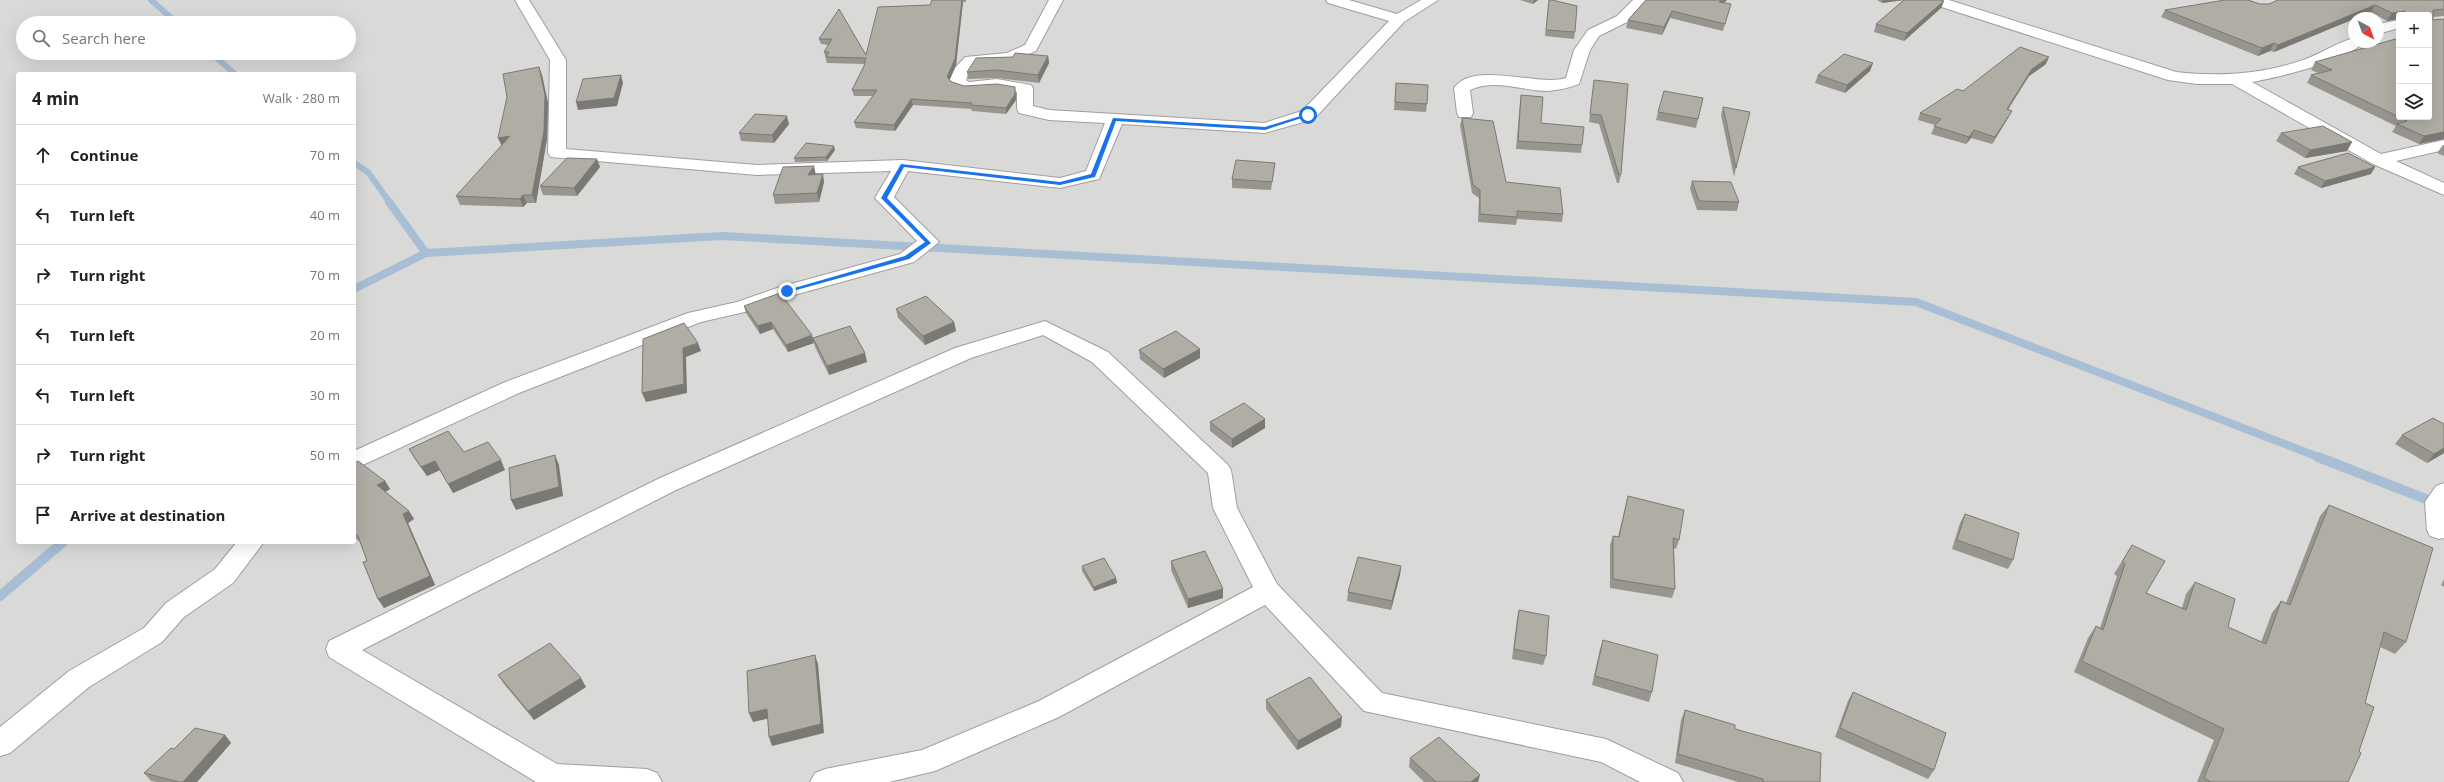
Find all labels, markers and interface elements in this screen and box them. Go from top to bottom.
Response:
north arrow [2348,12,2384,48]
map controls [2396,12,2432,120]
button: + [2396,12,2432,48]
search box [16,16,356,60]
icon: search [30,27,52,49]
text: Search here [62,28,146,48]
button: − [2396,48,2432,84]
button: layers [2396,84,2432,120]
text: 4 min [32,87,79,110]
text: Walk · 280 m [263,89,340,107]
route start [1299,106,1317,124]
icon: ahead [32,144,54,166]
text: Continue [70,145,138,165]
text: 70 m [310,146,340,164]
icon: left [32,204,54,226]
text: Turn left [70,205,135,225]
text: 40 m [310,206,340,224]
icon: right [32,264,54,286]
text: Turn right [70,265,145,285]
text: 70 m [310,266,340,284]
route end [778,282,796,300]
icon: left [32,324,54,346]
text: Turn left [70,325,135,345]
text: 20 m [310,326,340,344]
icon: left [32,384,54,406]
text: Turn left [70,385,135,405]
text: 30 m [310,386,340,404]
icon: right [32,444,54,466]
text: Turn right [70,445,145,465]
text: 50 m [310,446,340,464]
icon: arrive [32,504,54,526]
text: Arrive at destination [70,505,225,525]

